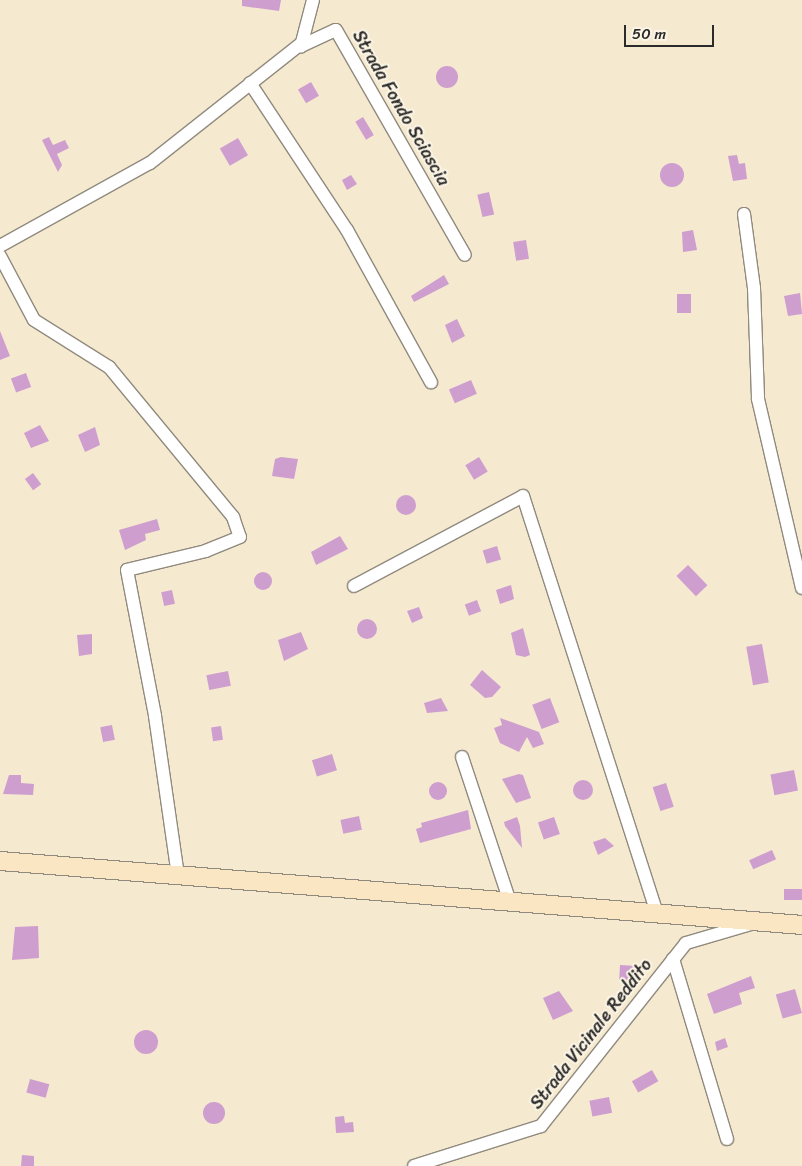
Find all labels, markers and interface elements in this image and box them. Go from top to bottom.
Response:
scale bar [627,15,717,47]
text: 50 m [632,21,666,47]
street label: Strada Fondo Sciascia [348,26,454,190]
street label: Strada Vicinale Reddito [525,954,657,1114]

